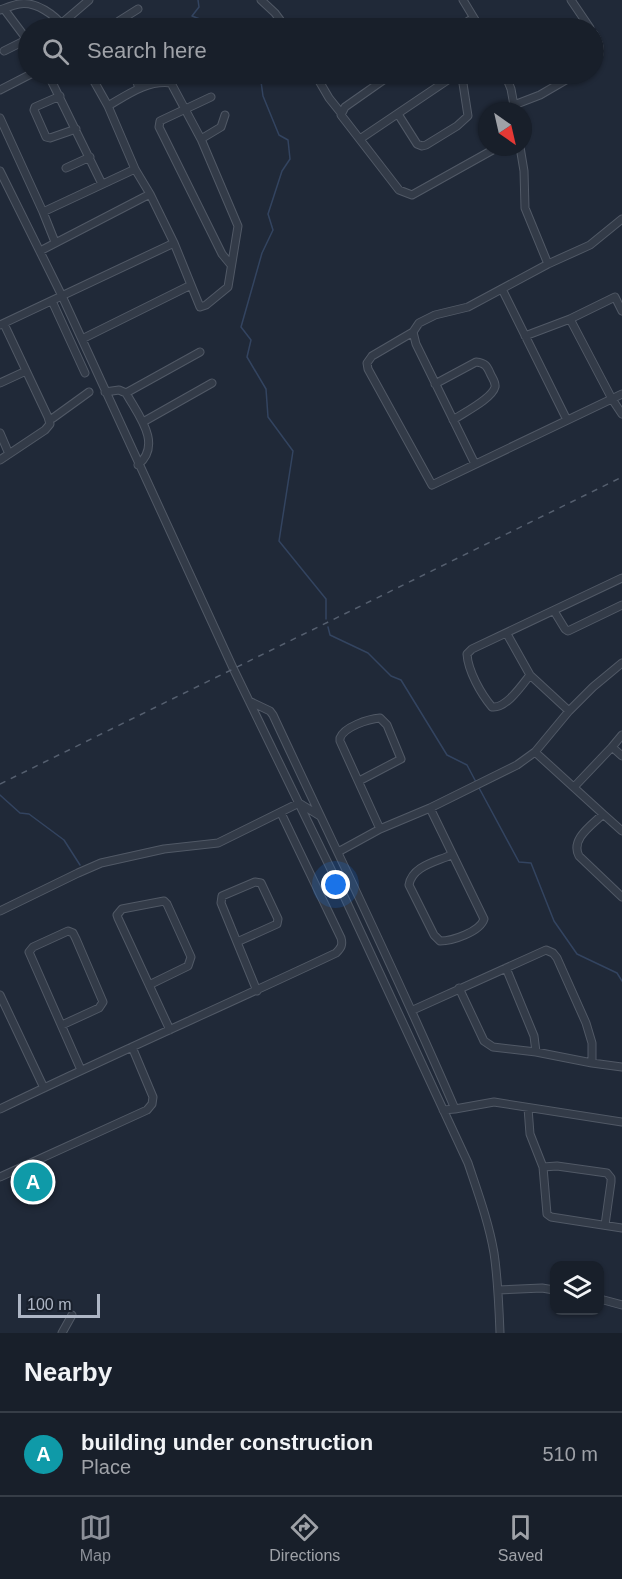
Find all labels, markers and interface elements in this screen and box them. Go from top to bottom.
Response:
search box [18,18,604,84]
icon: search [39,35,72,68]
text: Search here [87,38,207,63]
north arrow [478,102,532,156]
your location [321,870,350,899]
pin: A [14,1160,52,1204]
map controls [550,1261,604,1315]
button: layers [550,1261,604,1315]
scale bar [18,1291,100,1318]
text: 100 m [27,1296,71,1313]
text: Nearby [24,1357,112,1387]
text: building under construction [81,1430,373,1455]
text: A [36,1443,51,1465]
text: 510 m [542,1443,598,1465]
text: Place [81,1456,131,1478]
tab: Map [79,1511,112,1565]
tab: Directions [269,1511,340,1565]
tab: Saved [498,1511,543,1565]

